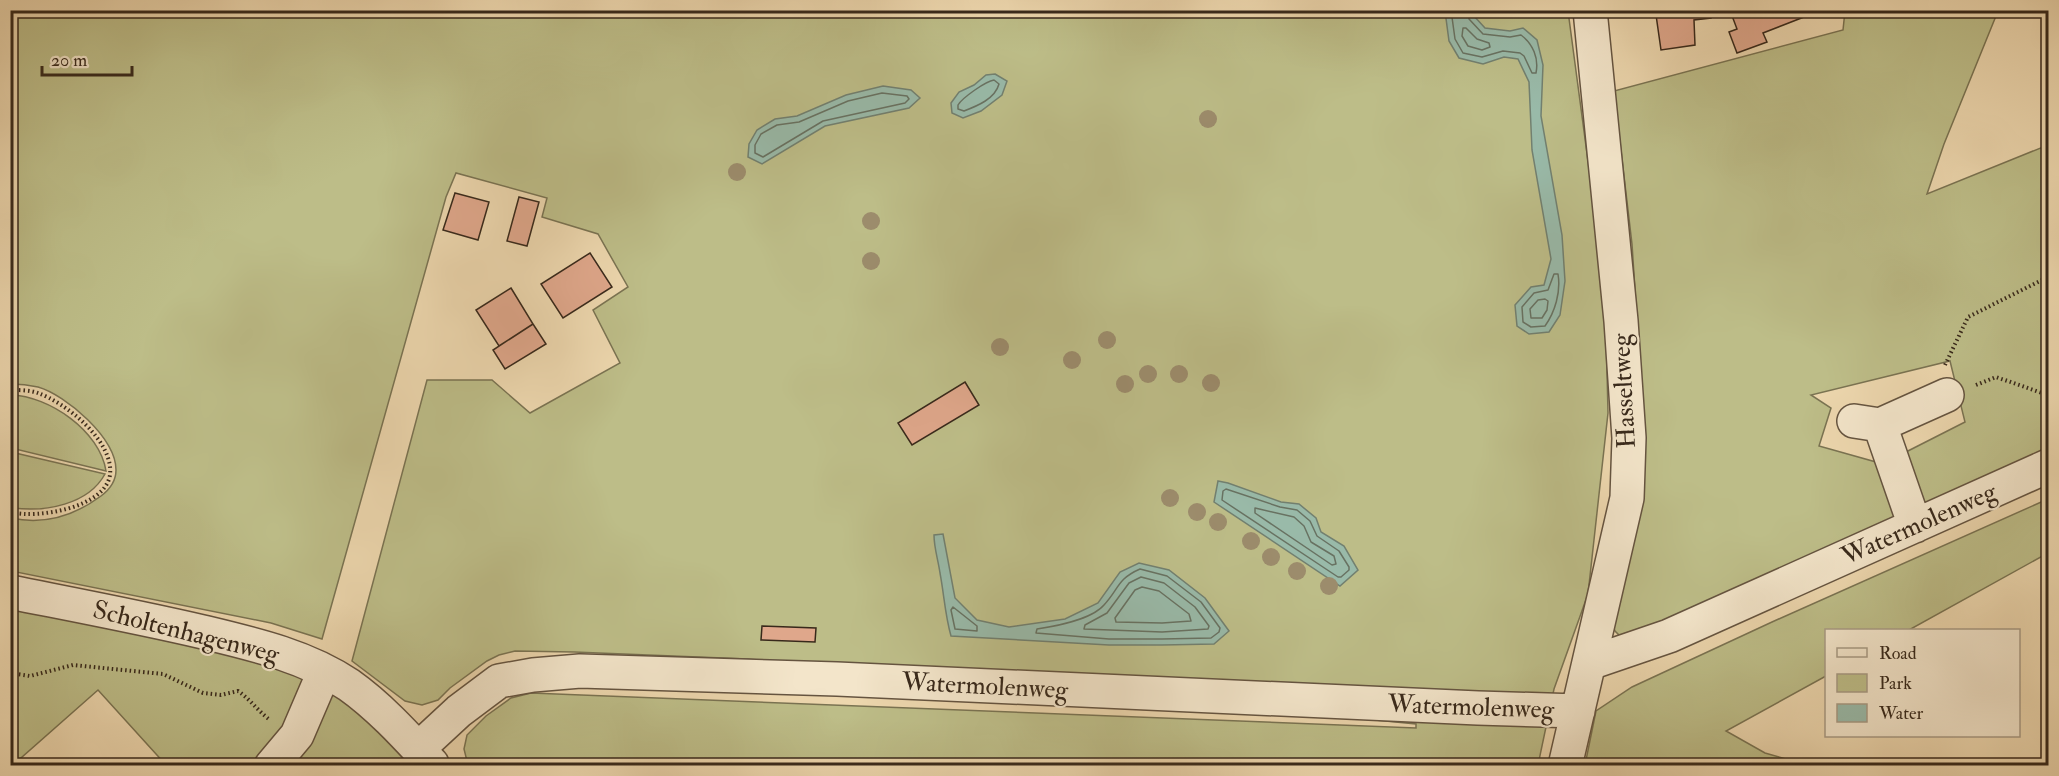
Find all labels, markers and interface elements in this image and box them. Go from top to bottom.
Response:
scale bar [42,39,132,77]
text: 20 m [51,49,87,72]
street label: Hasseltweg [1605,331,1643,449]
street label: Watermolenweg [1836,475,2003,573]
street label: Scholtenhagenweg [90,593,284,671]
legend [1825,629,2020,737]
text: Road [1879,642,1917,665]
street label: Watermolenweg [900,666,1070,706]
text: Park [1879,672,1912,695]
street label: Watermolenweg [1386,688,1556,726]
text: Water [1878,702,1923,725]

